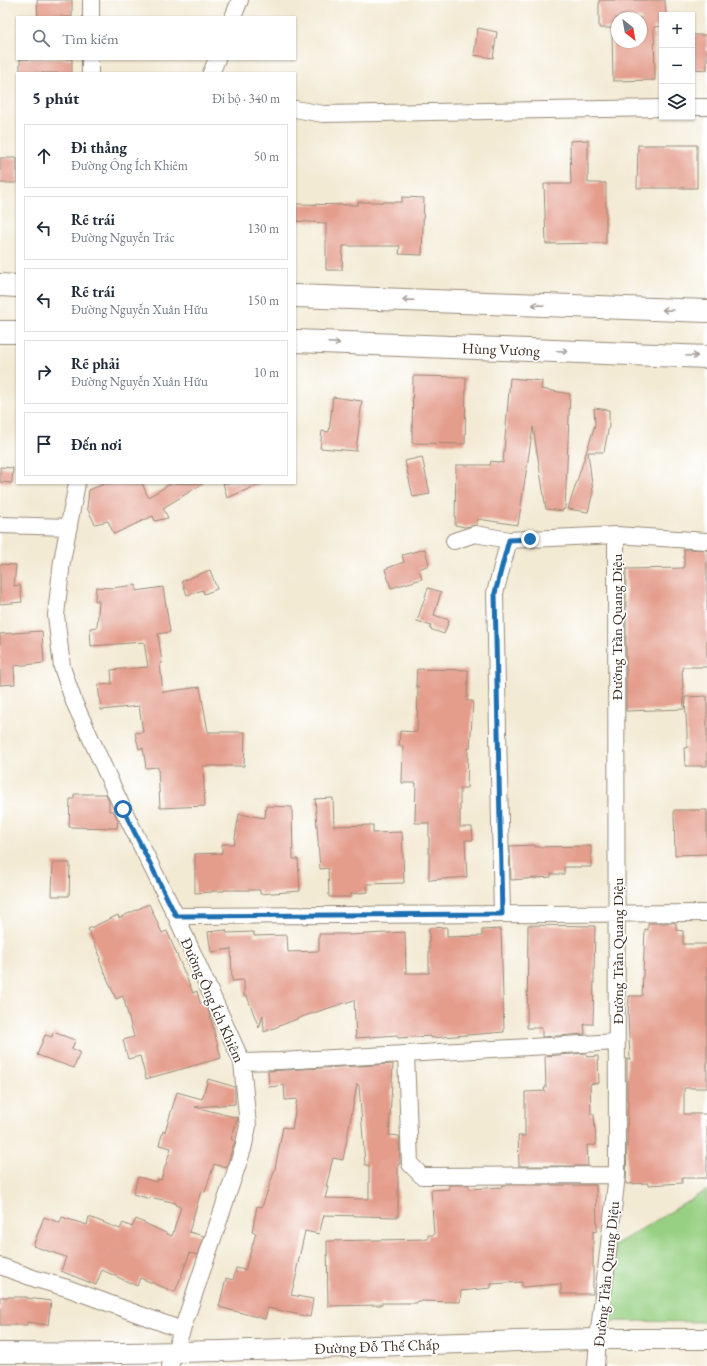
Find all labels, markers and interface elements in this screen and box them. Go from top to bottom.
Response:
north arrow [611,12,647,48]
map controls [659,12,695,120]
button: + [659,12,695,48]
search box [16,16,296,60]
icon: search [30,27,52,49]
text: Tìm kiếm [62,29,119,48]
button: − [659,48,695,84]
button: layers [659,84,695,120]
text: 5 phút [32,87,79,109]
text: Đi bộ · 340 m [212,90,280,107]
text: Đi thẳng [71,138,127,157]
icon: ahead [33,145,55,167]
text: 50 m [254,148,279,165]
text: Đường Ông Ích Khiêm [71,157,188,174]
text: Rẽ trái [71,210,115,229]
icon: left [33,217,55,239]
text: 130 m [248,220,279,237]
text: Đường Nguyễn Trác [71,229,175,246]
text: Rẽ trái [71,282,115,301]
icon: left [33,289,55,311]
text: 150 m [248,292,279,309]
one-way arrow [402,297,415,304]
text: Đường Nguyễn Xuân Hữu [71,301,208,318]
one-way arrow [532,301,545,309]
one-way arrow [662,306,675,314]
street label: Hùng Vương [462,338,541,360]
one-way arrow [327,339,340,346]
one-way arrow [555,348,568,355]
one-way arrow [685,353,698,360]
text: Rẽ phải [71,354,120,373]
icon: right [33,361,55,383]
text: 10 m [254,364,279,381]
text: Đường Nguyễn Xuân Hữu [71,373,208,390]
icon: arrive [33,433,55,455]
text: Đến nơi [71,435,122,454]
route end [521,530,539,548]
street label: Đường Trần Quang Diệu [607,554,626,700]
route start [114,800,132,818]
street label: Đường Trần Quang Diệu [608,878,627,1024]
street label: Đường Ông Ích Khiêm [177,935,249,1066]
street label: Đường Trần Quang Diệu [589,1200,623,1348]
street label: Đường Đỗ Thế Chấp [314,1334,440,1358]

